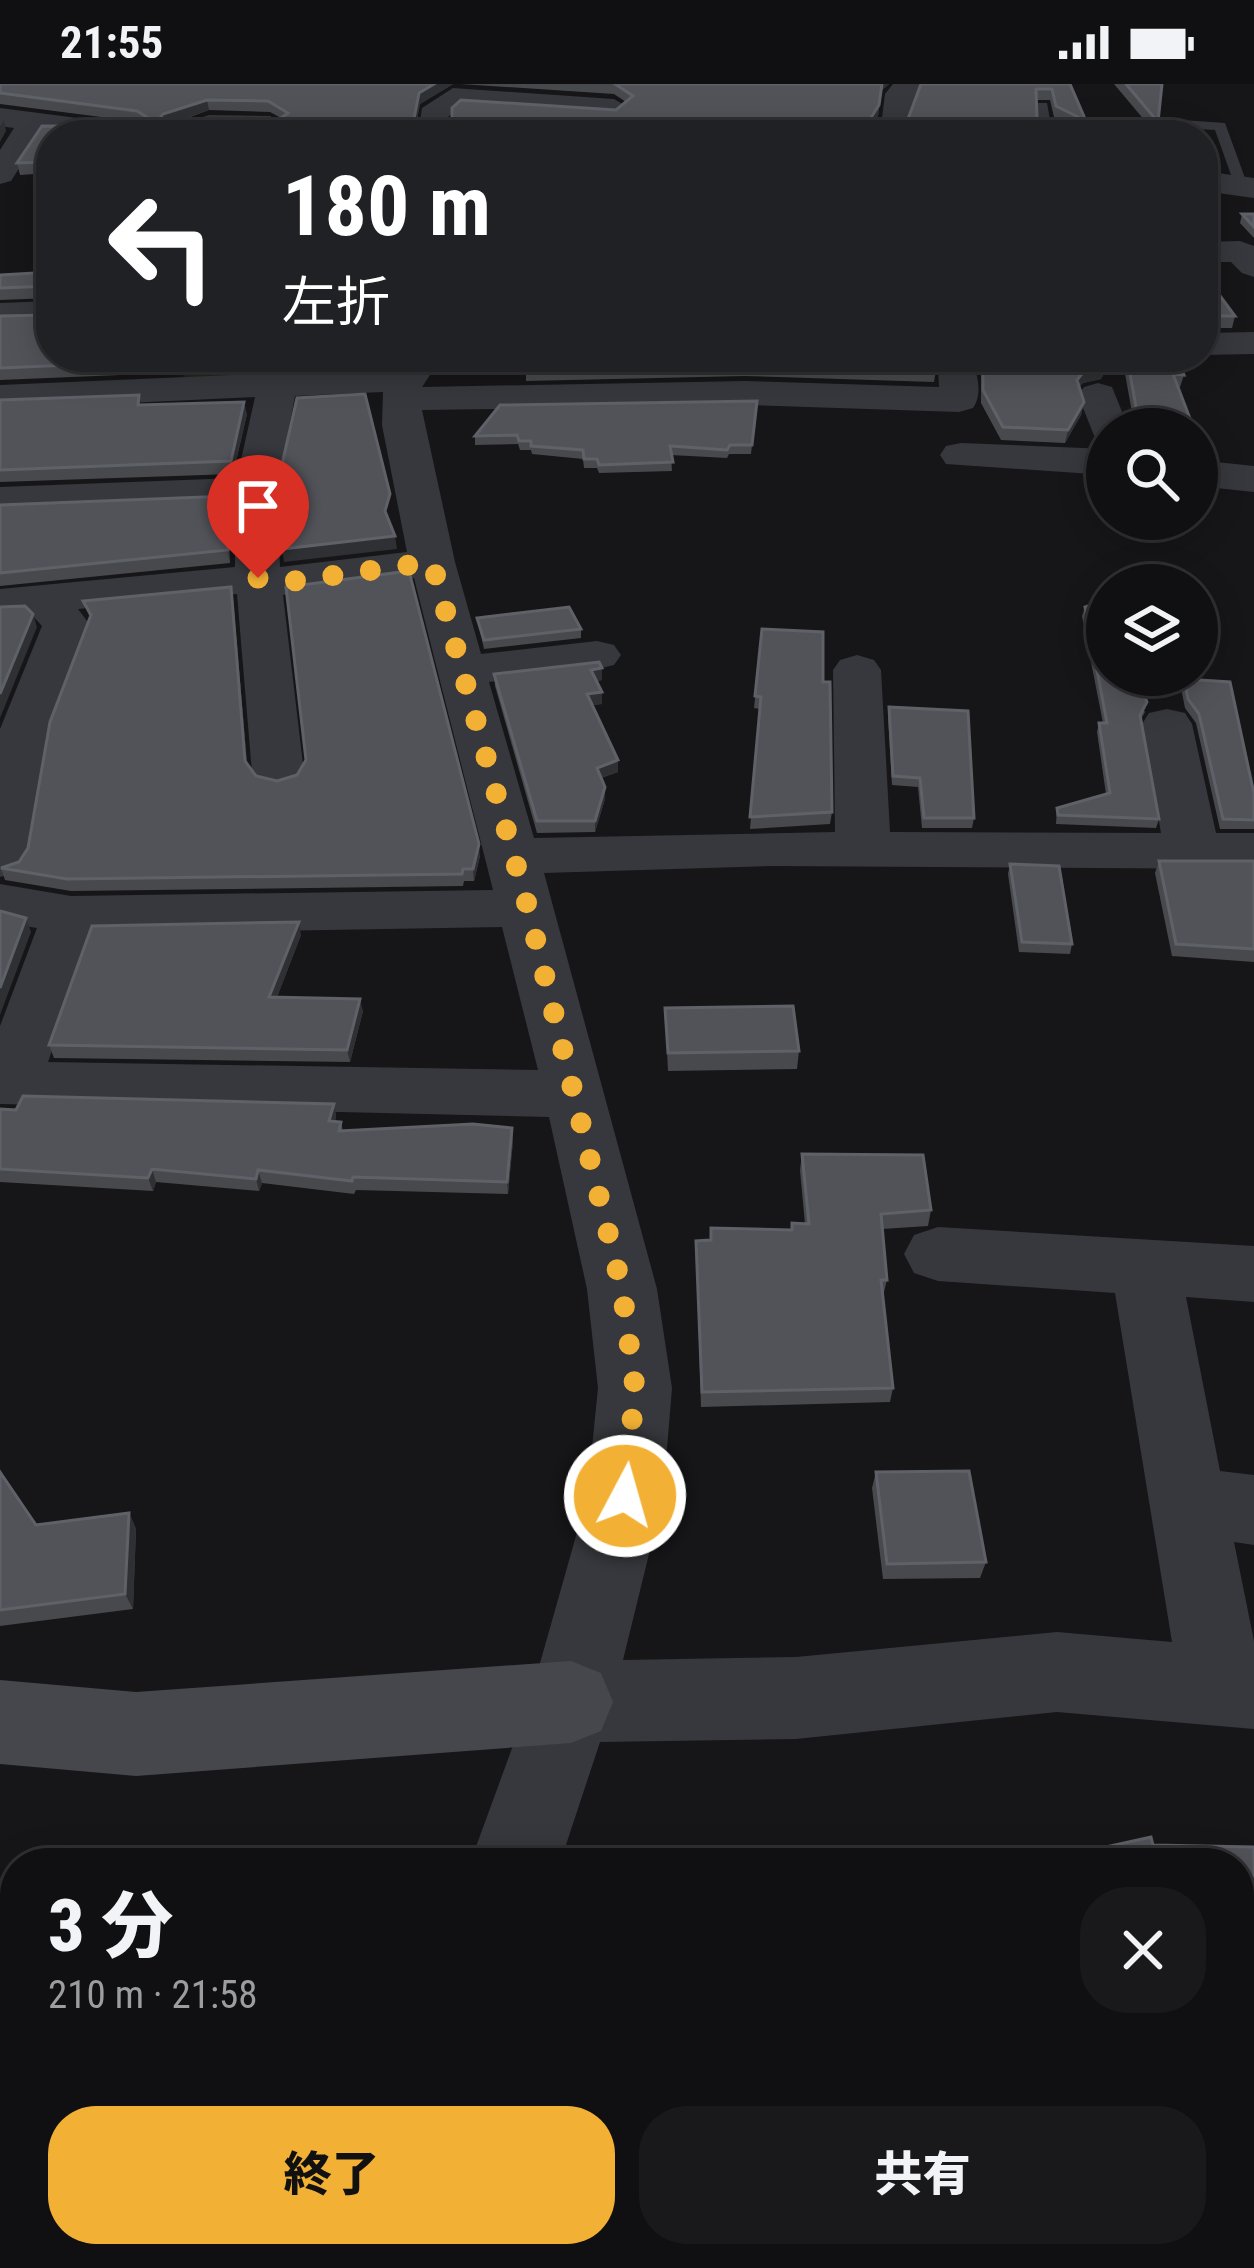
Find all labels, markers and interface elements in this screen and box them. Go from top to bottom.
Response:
text: 21:55 [60,16,163,69]
text: 180 m [282,157,491,256]
icon: left [84,168,240,324]
text: 左折 [282,271,390,334]
map controls [1086,408,1218,696]
button: search [1086,408,1218,540]
pin [207,455,309,578]
icon: arrive [225,473,291,539]
button: layers [1086,564,1218,696]
position arrow [562,1433,688,1559]
text: 3 分 [48,1884,173,1969]
button: close [1080,1887,1206,2013]
text: 210 m · 21:58 [48,1972,258,2018]
button: 終了 [48,2106,615,2244]
button: 共有 [639,2106,1206,2244]

